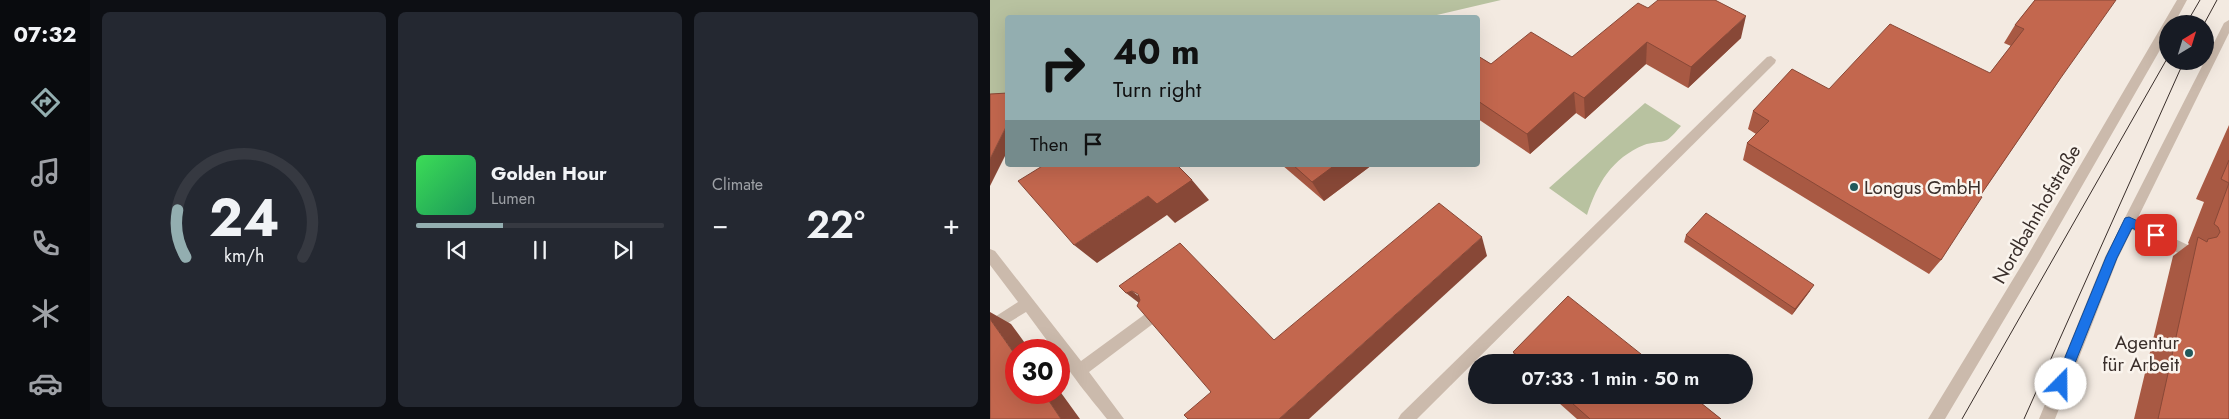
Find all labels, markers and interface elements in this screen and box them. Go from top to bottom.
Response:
north arrow [2159,15,2214,70]
map controls [2159,15,2214,70]
text: 07:32 [13,18,77,50]
text: 40 m [1113,27,1200,77]
icon: right [1030,35,1095,100]
text: Turn right [1113,73,1201,105]
icon: directions [28,85,63,120]
icon: arrive [1079,130,1107,158]
text: Then [1030,131,1069,158]
street label: Nordbahnhofstraße [1986,140,2087,289]
icon: music [28,155,63,190]
text: Golden Hour [491,160,607,187]
text: Climate [712,173,763,196]
place label: Longus GmbH [1864,174,1981,201]
text: 24 [209,180,279,256]
marker: Longus GmbH [1848,181,1860,193]
text: Lumen [491,187,535,210]
text: 22° [806,197,865,252]
text: − [712,204,729,245]
text: + [943,204,960,245]
pin [2135,214,2177,256]
icon: arrive [2142,221,2170,249]
icon: phone [28,226,63,261]
icon: previous [443,236,471,264]
icon: pause [526,236,554,264]
icon: next [609,236,637,264]
text: km/h [224,243,264,269]
icon: climate [28,296,63,331]
place label: Agentur für Arbeit [2102,329,2179,378]
speed limit sign: 30 [1005,339,1070,404]
marker: Agentur für Arbeit [2183,347,2195,359]
position arrow [2034,357,2086,409]
text: 07:33 · 1 min · 50 m [1522,365,1699,392]
icon: car [28,366,63,401]

